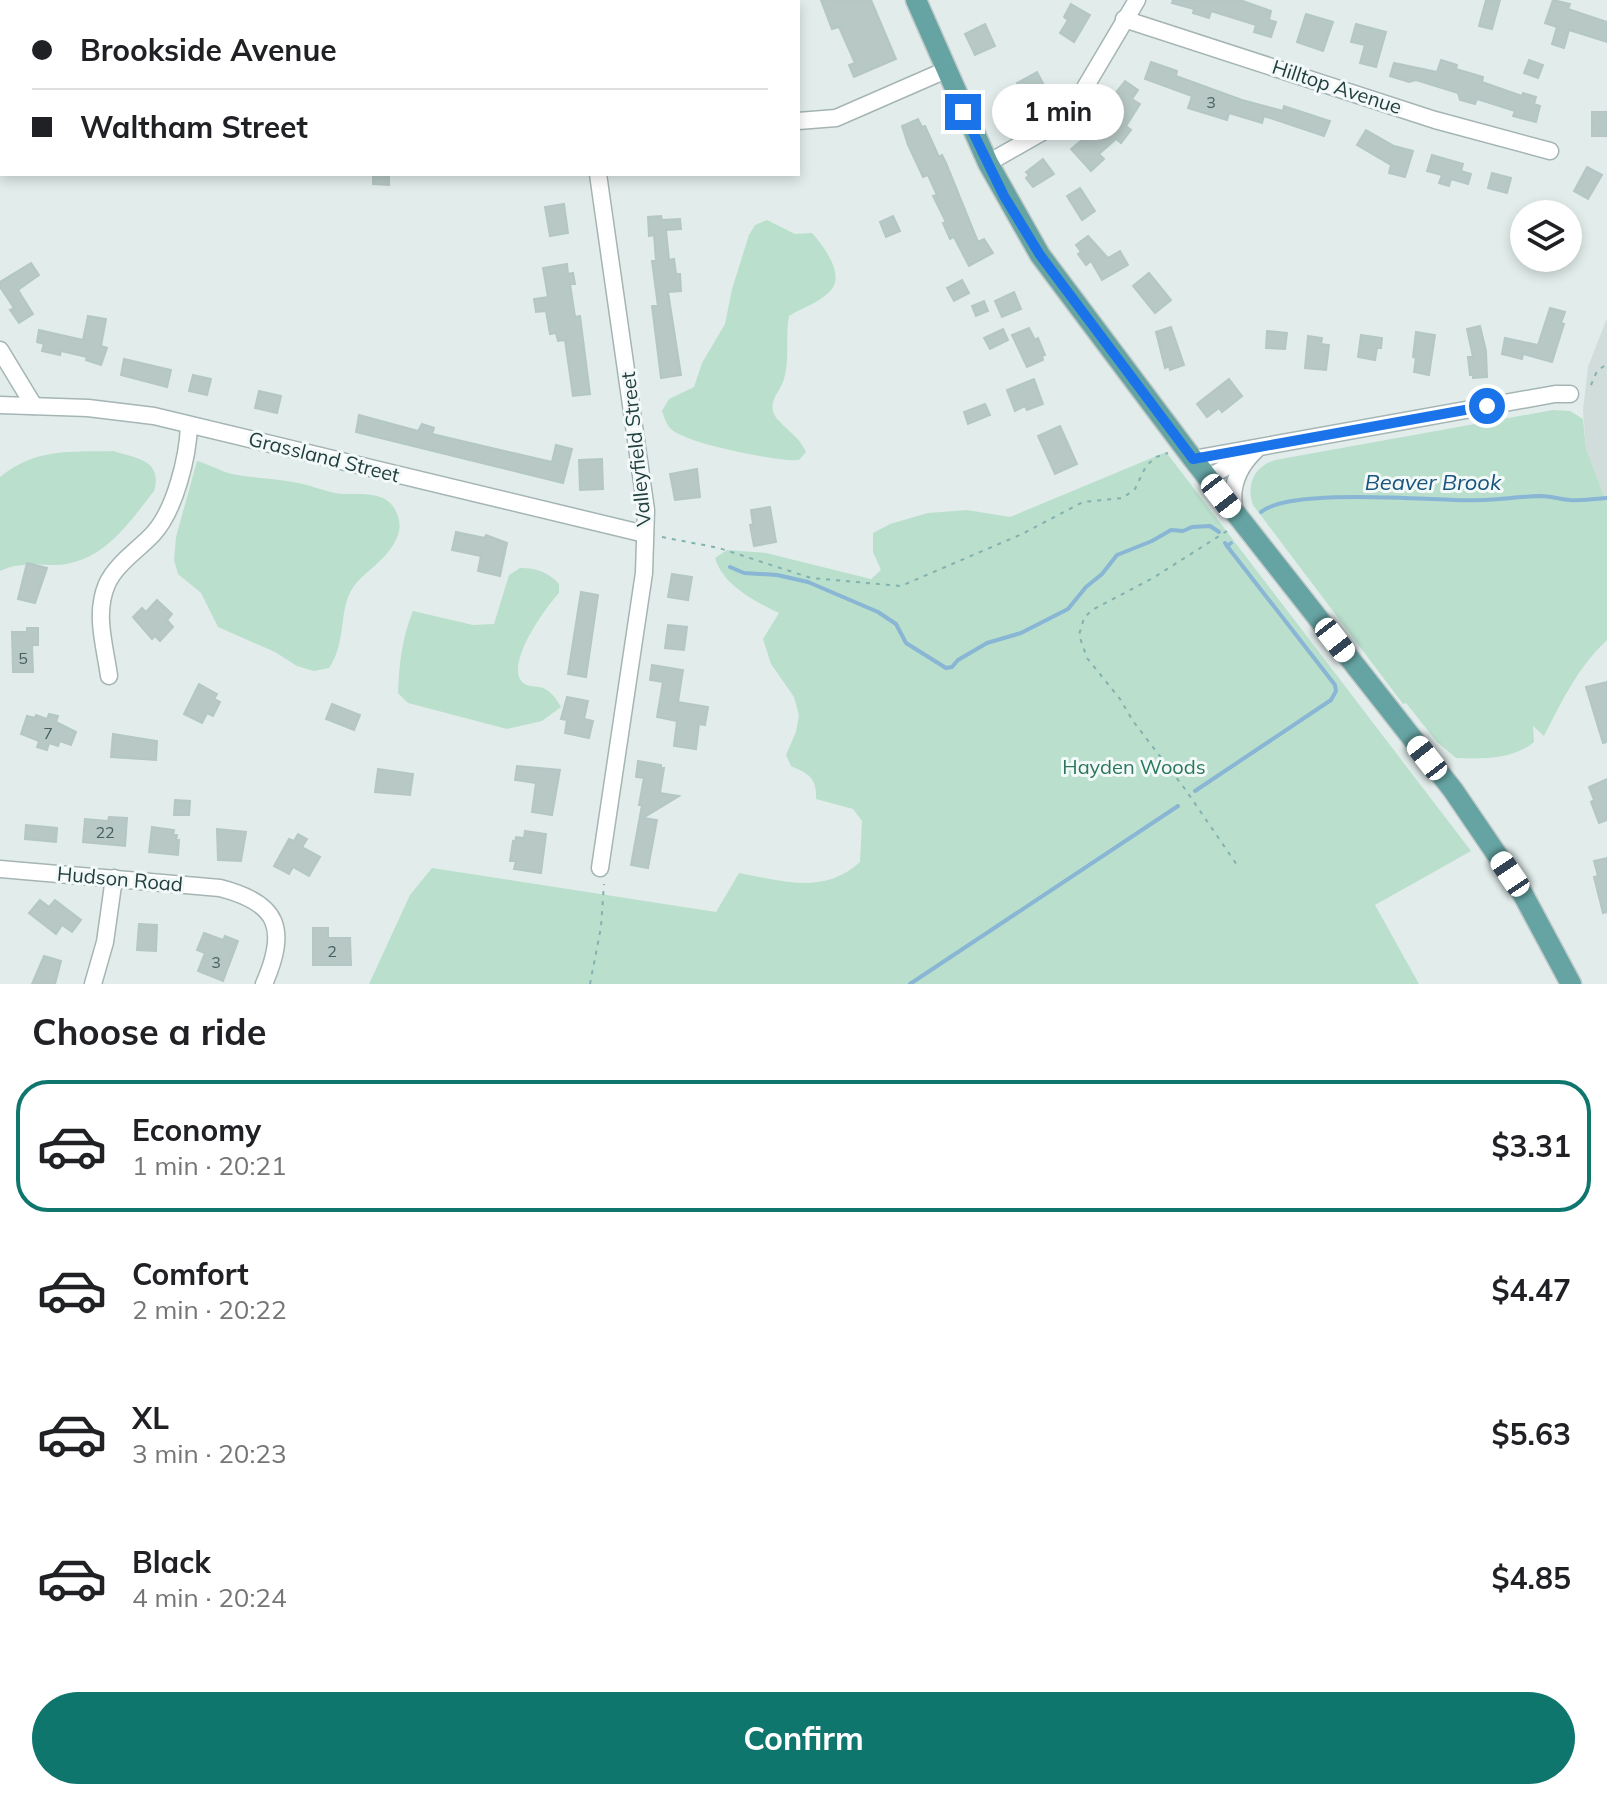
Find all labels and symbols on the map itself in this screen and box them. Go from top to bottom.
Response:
street label: Hilltop Avenue [1269,54,1405,119]
callout: 1 min [991,84,1123,140]
house number: 3 [1206,92,1216,112]
route end [945,94,981,130]
street label: Valleyfield Street [615,370,656,528]
route start [1469,388,1505,424]
street label: Grassland Street [246,426,402,487]
water label: Beaver Brook [1365,468,1502,496]
car [1197,470,1245,522]
car [1311,614,1359,666]
house number: 5 [18,648,28,668]
house number: 7 [43,723,53,743]
car [1403,732,1451,784]
park label: Hayden Woods [1062,754,1206,779]
house number: 22 [95,822,115,842]
car [1487,847,1533,901]
street label: Hudson Road [56,861,184,896]
house number: 2 [327,941,337,961]
house number: 3 [211,952,221,972]

